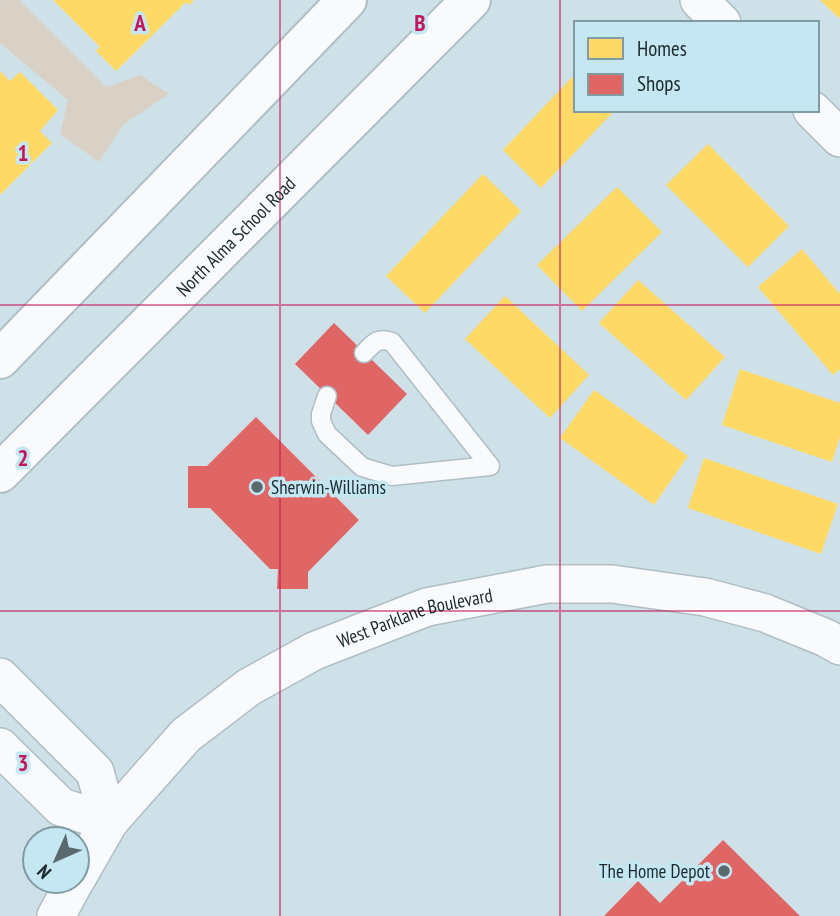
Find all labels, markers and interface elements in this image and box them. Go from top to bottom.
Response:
text: A [133,8,146,37]
text: B [414,8,426,37]
legend [574,21,819,112]
text: Homes [637,35,687,62]
text: Shops [637,70,681,97]
text: 1 [18,138,29,167]
street label: North Alma School Road [171,171,300,301]
text: 2 [18,443,29,472]
place label: Sherwin-Williams [271,475,386,499]
marker: Sherwin-Williams [249,479,265,495]
street label: West Parklane Boulevard [334,583,495,653]
text: 3 [18,748,29,777]
north arrow [21,825,91,895]
place label: The Home Depot [599,859,711,883]
text: N [32,860,56,884]
marker: The Home Depot [716,863,732,879]

